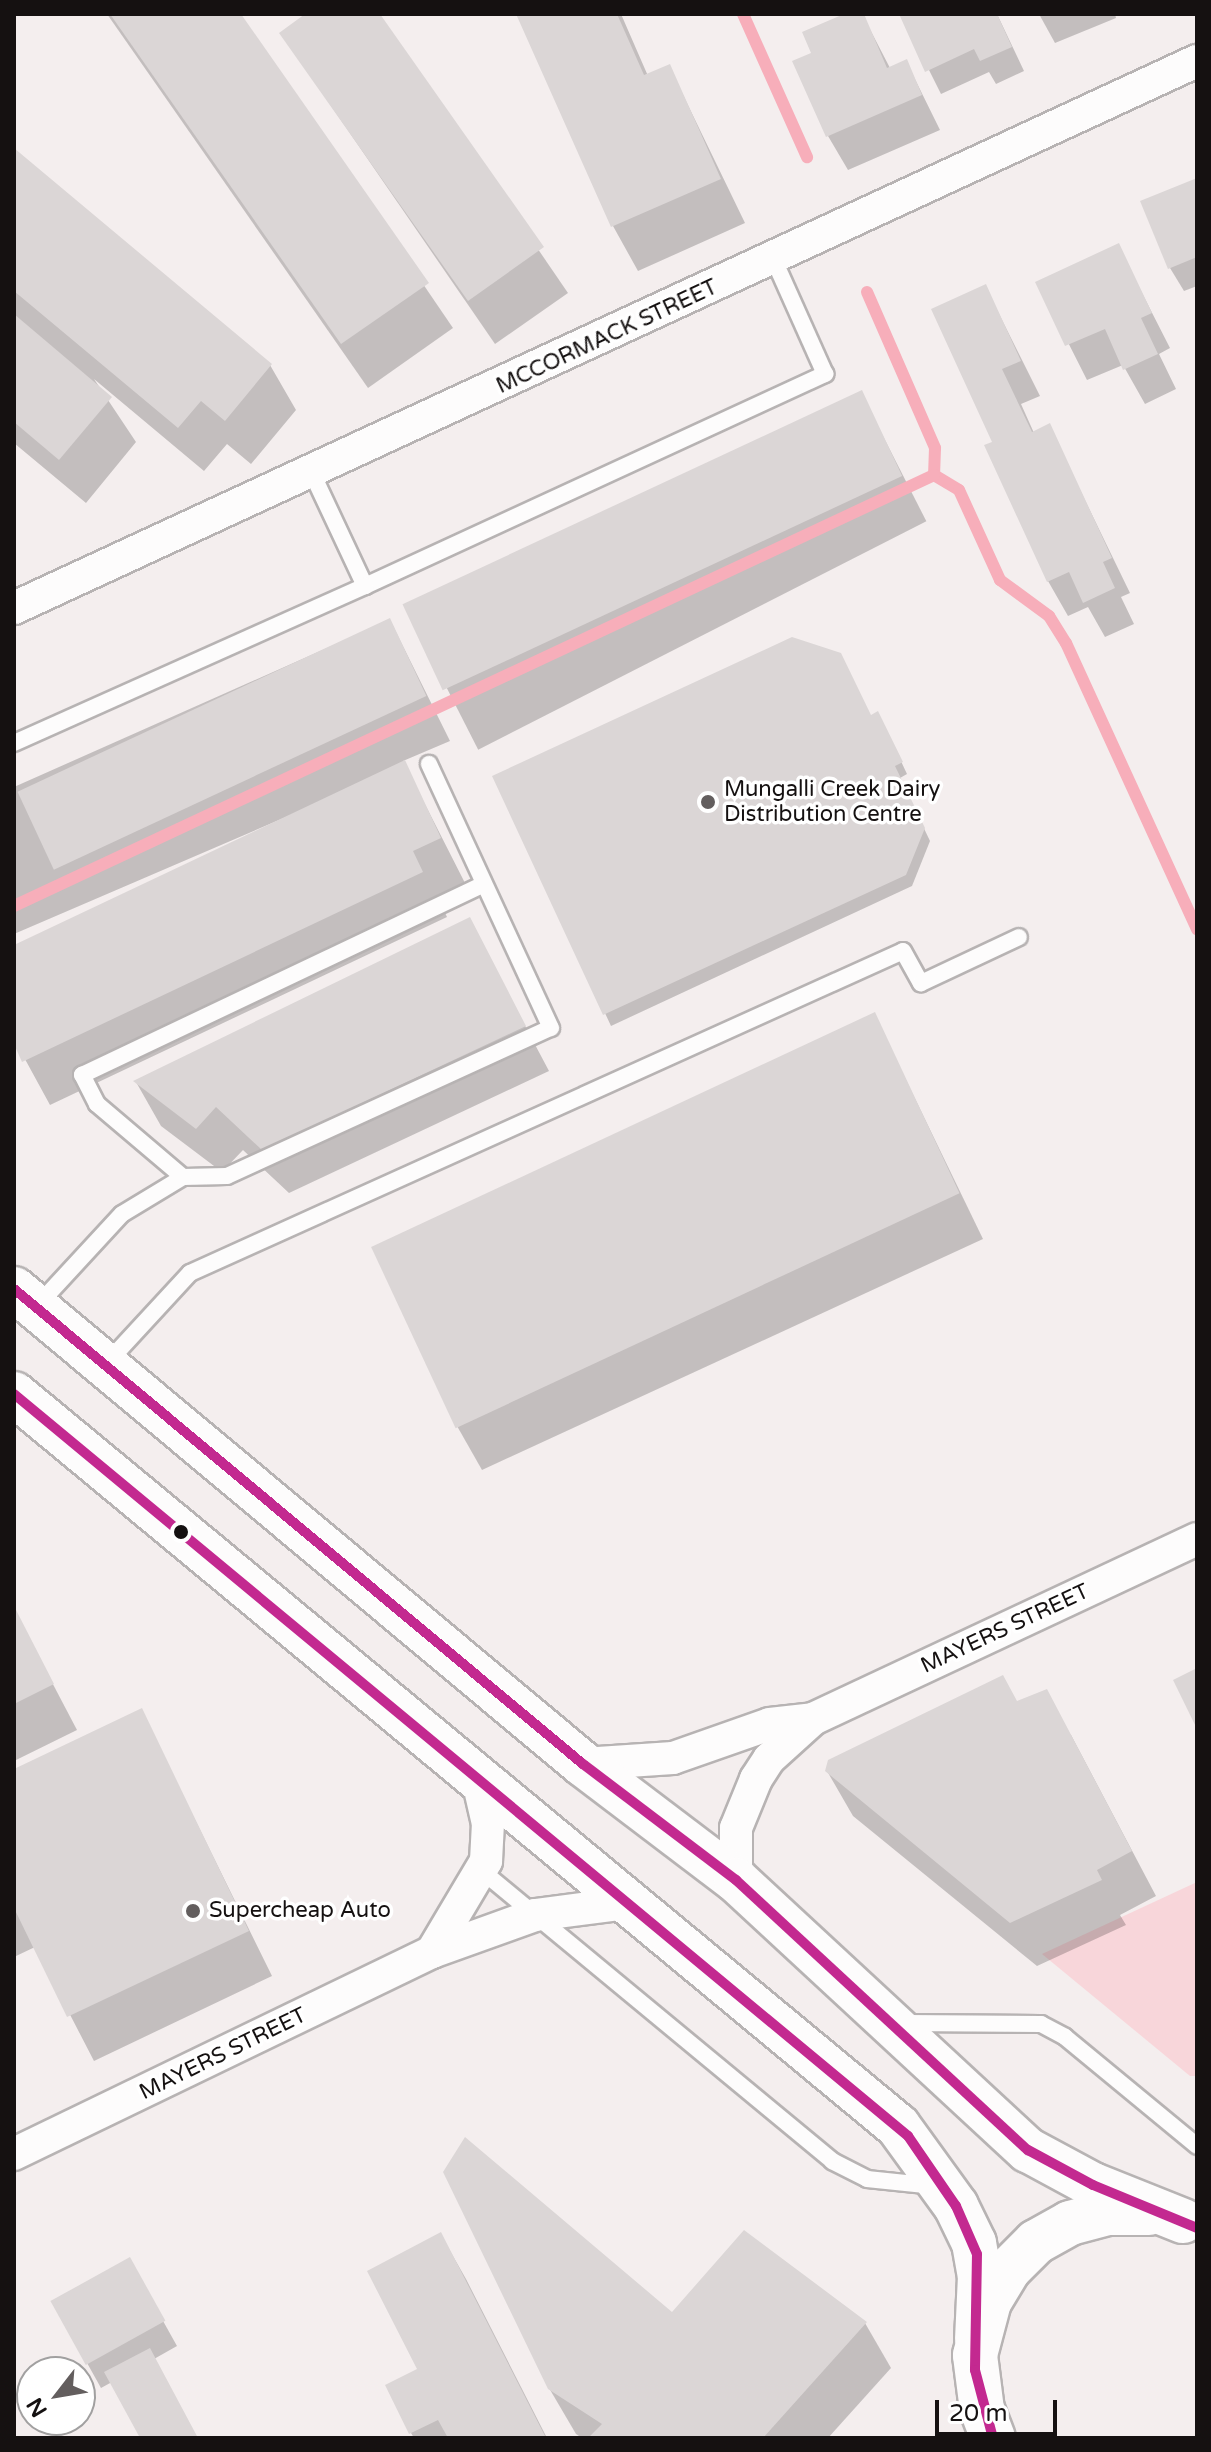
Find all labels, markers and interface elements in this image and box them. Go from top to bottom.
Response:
street label: MCCORMACK STREET [492,274,722,400]
place label: Mungalli Creek Dairy Distribution Centre [724,776,940,828]
marker: Mungalli Creek Dairy Distribution Centre [699,793,717,811]
unlabelled marker [173,1524,189,1540]
street label: MAYERS STREET [917,1578,1093,1680]
place label: Supercheap Auto [209,1898,391,1924]
marker: Supercheap Auto [184,1902,202,1920]
street label: MAYERS STREET [135,2002,311,2106]
north arrow [16,2356,96,2436]
scale bar [939,2384,1061,2434]
text: N [21,2393,53,2422]
text: 20 m [949,2399,1007,2428]

